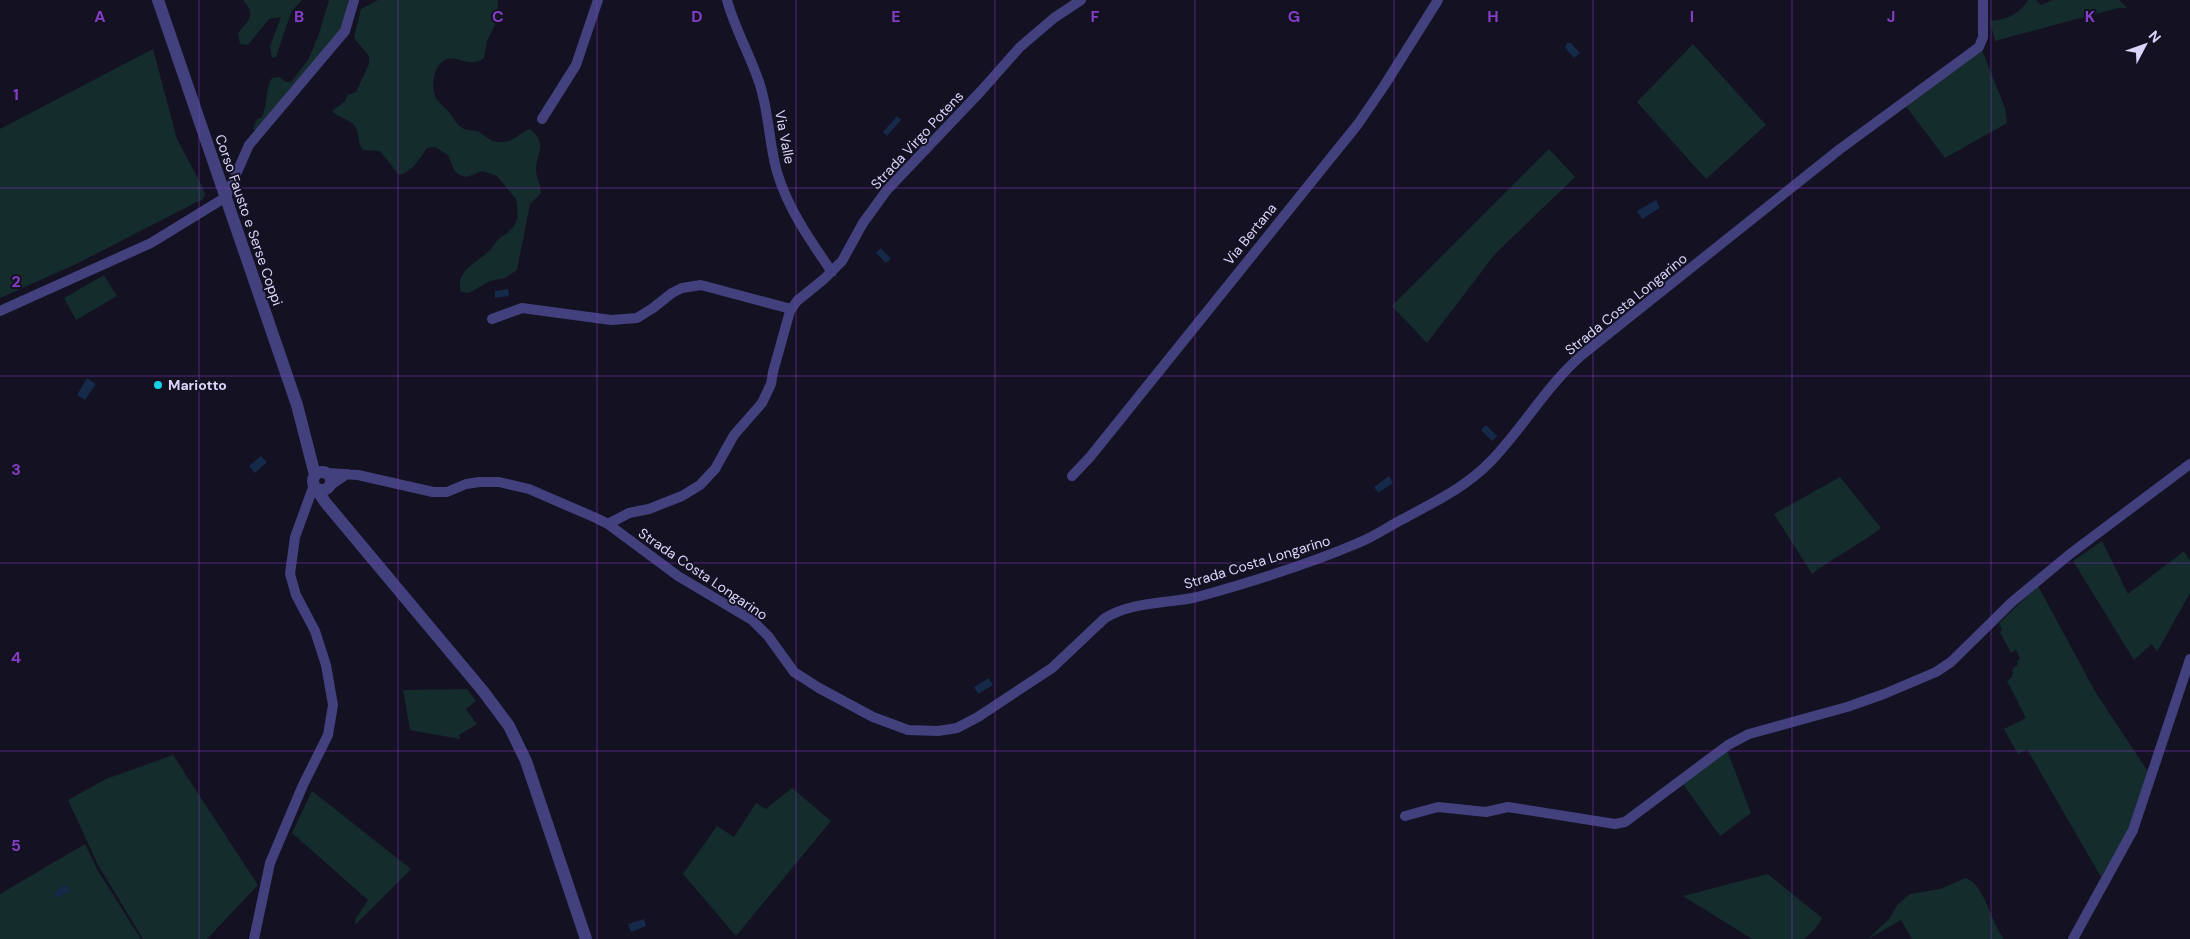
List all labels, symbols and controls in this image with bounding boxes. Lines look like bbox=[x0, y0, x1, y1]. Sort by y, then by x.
text: A bbox=[94, 6, 106, 27]
text: B bbox=[294, 6, 304, 27]
text: C bbox=[492, 6, 504, 27]
text: D bbox=[691, 6, 703, 27]
text: E bbox=[891, 6, 901, 27]
text: F bbox=[1091, 6, 1100, 27]
text: G bbox=[1288, 6, 1300, 27]
text: H bbox=[1487, 6, 1499, 27]
text: I bbox=[1690, 6, 1694, 27]
text: J bbox=[1887, 6, 1895, 27]
text: K bbox=[2085, 6, 2096, 27]
north arrow bbox=[2120, 20, 2170, 70]
text: N bbox=[2145, 27, 2165, 46]
text: 1 bbox=[13, 84, 19, 105]
street label: Strada Virgo Potens bbox=[867, 87, 967, 193]
street label: Via Valle bbox=[771, 109, 799, 165]
street label: Corso Fausto e Serse Coppi bbox=[211, 132, 287, 308]
street label: Via Bertana bbox=[1220, 199, 1280, 269]
street label: Strada Costa Longarino bbox=[1561, 249, 1691, 359]
text: 2 bbox=[11, 271, 21, 292]
place label: Mariotto bbox=[168, 376, 227, 394]
marker: Mariotto bbox=[152, 379, 164, 391]
text: 3 bbox=[11, 459, 21, 480]
street label: Strada Costa Longarino bbox=[635, 524, 771, 624]
street label: Strada Costa Longarino bbox=[1182, 531, 1332, 593]
text: 4 bbox=[11, 647, 21, 668]
text: 5 bbox=[11, 835, 21, 856]

